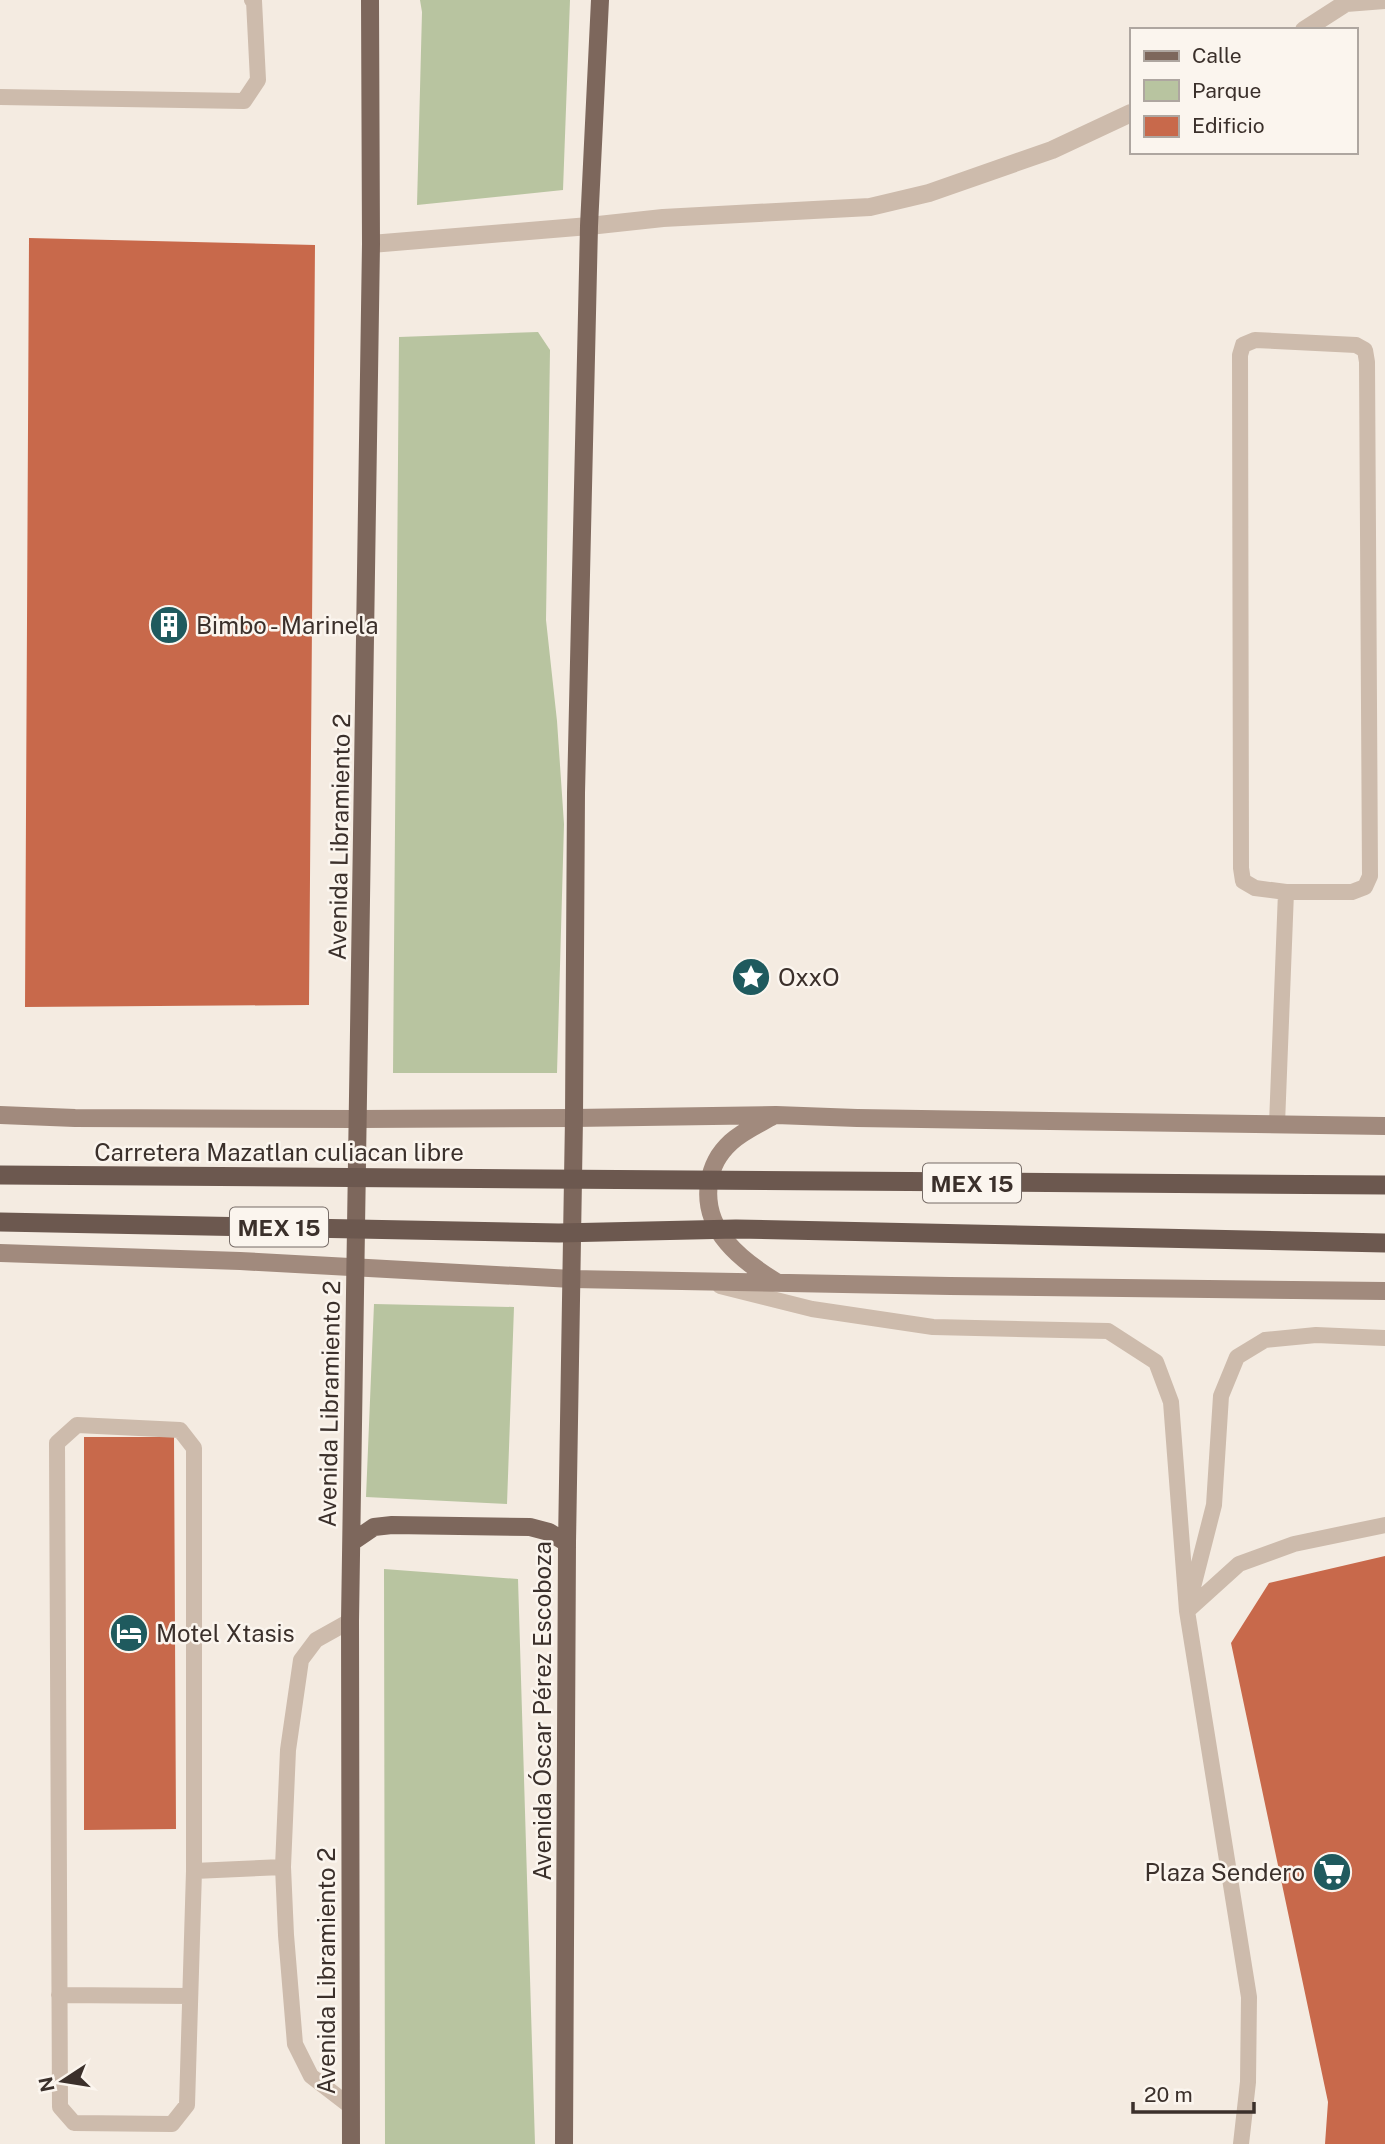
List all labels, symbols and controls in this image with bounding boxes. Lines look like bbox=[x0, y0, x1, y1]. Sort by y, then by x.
legend bbox=[1130, 28, 1357, 154]
text: Calle bbox=[1192, 43, 1242, 68]
text: Parque bbox=[1192, 78, 1261, 103]
text: Edificio bbox=[1192, 113, 1265, 138]
building icon: Bimbo - Marinela bbox=[148, 604, 190, 646]
place label: Bimbo - Marinela bbox=[196, 611, 379, 639]
street label: Avenida Libramiento 2 bbox=[323, 713, 355, 961]
place icon: OxxO bbox=[730, 956, 772, 998]
place label: OxxO bbox=[778, 963, 840, 991]
street label: Carretera Mazatlan culiacan libre bbox=[94, 1138, 464, 1166]
road number: MEX 15 bbox=[923, 1164, 1021, 1202]
road number: MEX 15 bbox=[230, 1208, 328, 1246]
street label: Avenida Libramiento 2 bbox=[313, 1280, 345, 1528]
street label: Avenida Óscar Pérez Escoboza bbox=[528, 1541, 556, 1881]
hotel icon: Motel Xtasis bbox=[108, 1612, 150, 1654]
place label: Motel Xtasis bbox=[156, 1619, 295, 1647]
street label: Avenida Libramiento 2 bbox=[312, 1848, 340, 2094]
supermarket icon: Plaza Sendero bbox=[1311, 1851, 1353, 1893]
place label: Plaza Sendero bbox=[1144, 1858, 1305, 1886]
north arrow bbox=[28, 2046, 98, 2116]
scale bar bbox=[1133, 2070, 1254, 2114]
text: N bbox=[34, 2075, 59, 2094]
text: 20 m bbox=[1144, 2082, 1193, 2107]

